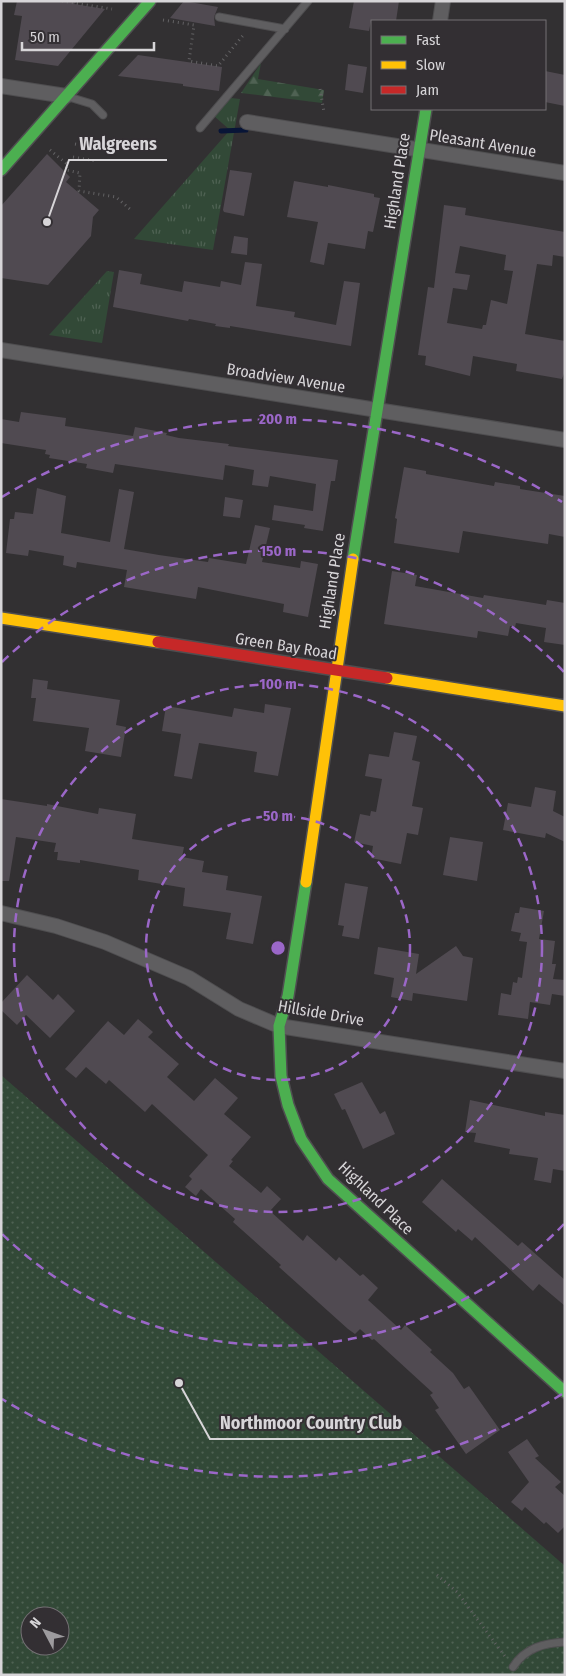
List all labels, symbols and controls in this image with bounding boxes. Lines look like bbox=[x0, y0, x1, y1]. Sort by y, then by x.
scale bar bbox=[22, 20, 155, 52]
legend bbox=[371, 20, 546, 110]
text: 50 m bbox=[30, 28, 60, 46]
text: Fast bbox=[416, 31, 440, 49]
text: Slow bbox=[416, 56, 445, 74]
text: Jam bbox=[416, 81, 439, 99]
street label: Pleasant Avenue bbox=[428, 125, 538, 161]
callout: Walgreens bbox=[69, 127, 167, 160]
street label: Highland Place bbox=[380, 131, 414, 230]
text: Walgreens bbox=[79, 133, 157, 155]
street label: Broadview Avenue bbox=[225, 359, 347, 397]
text: 200 m bbox=[258, 410, 297, 428]
street label: Highland Place bbox=[315, 531, 349, 630]
text: 150 m bbox=[260, 542, 296, 560]
street label: Green Bay Road bbox=[234, 629, 338, 663]
text: 100 m bbox=[259, 675, 297, 693]
text: 50 m bbox=[263, 807, 293, 825]
centre of rings bbox=[269, 939, 287, 957]
street label: Hillside Drive bbox=[276, 996, 366, 1030]
street label: Highland Place bbox=[334, 1157, 418, 1239]
callout: Northmoor Country Club bbox=[210, 1406, 412, 1439]
text: Northmoor Country Club bbox=[220, 1412, 402, 1434]
north arrow bbox=[20, 1606, 70, 1656]
text: N bbox=[26, 1614, 45, 1632]

